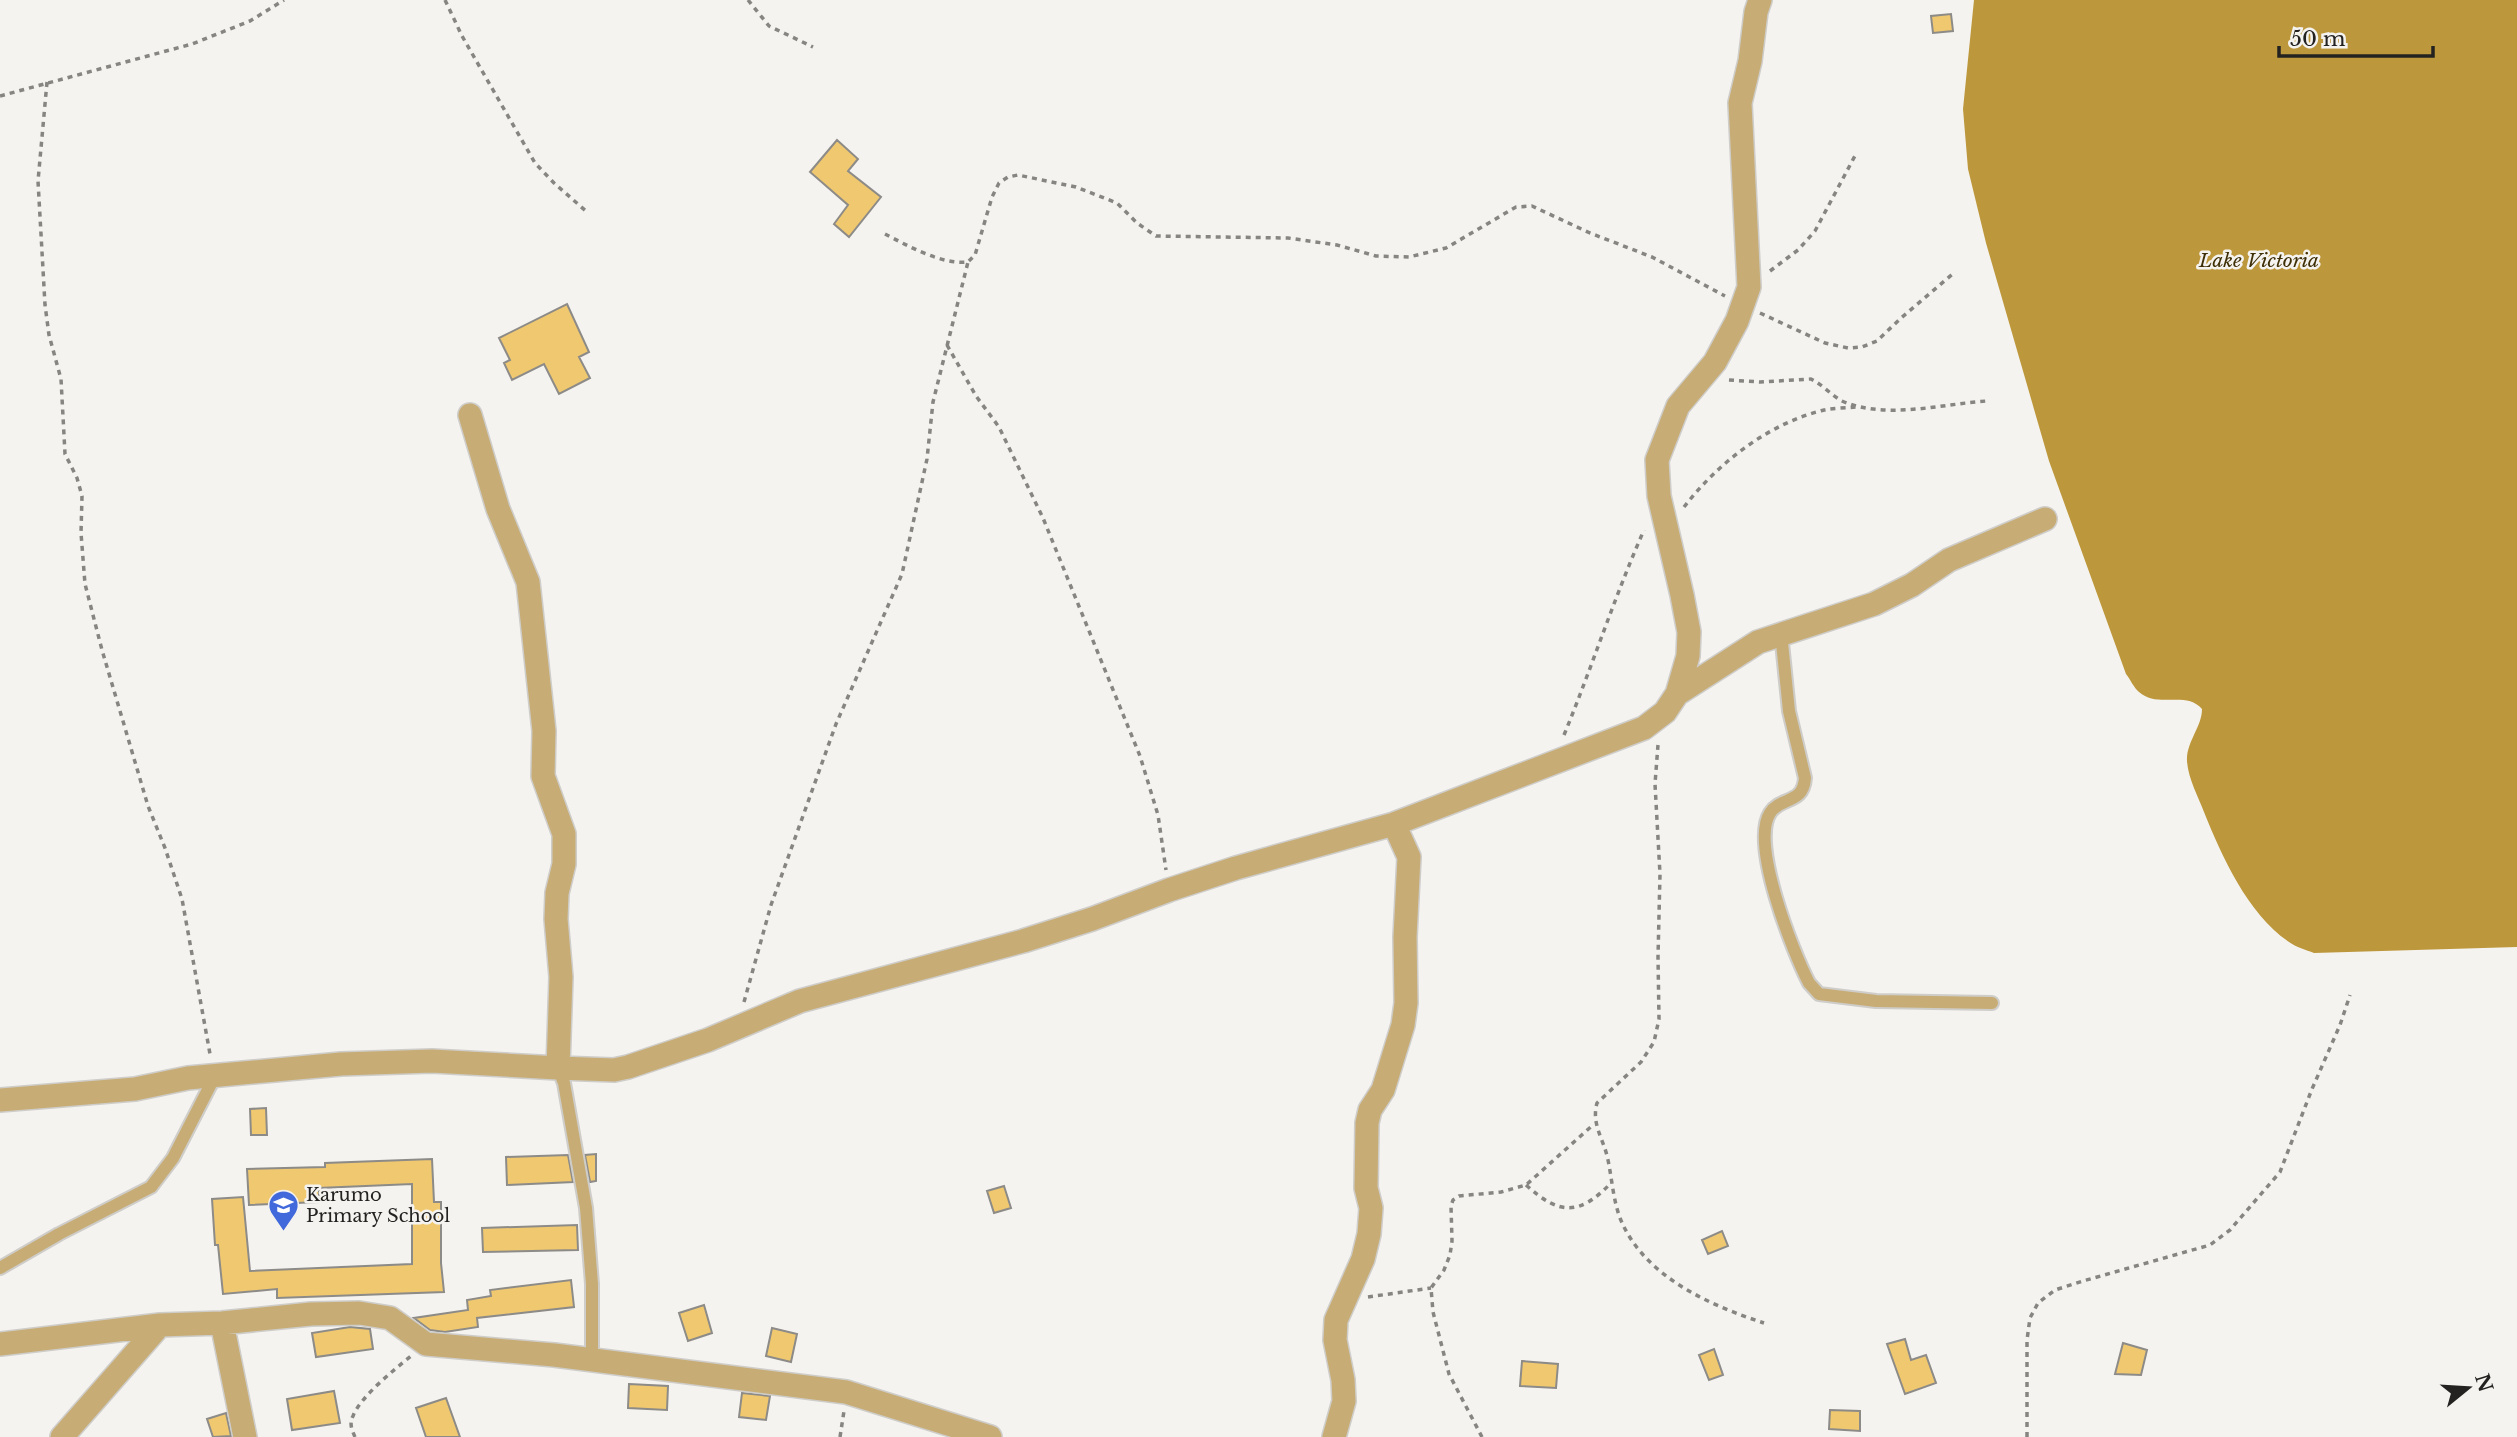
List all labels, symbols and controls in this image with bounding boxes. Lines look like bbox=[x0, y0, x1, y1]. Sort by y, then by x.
scale bar bbox=[2279, 14, 2433, 58]
text: 50 m bbox=[2290, 26, 2346, 52]
water label: Lake Victoria bbox=[2198, 249, 2319, 272]
place label: Karumo Primary School bbox=[306, 1184, 450, 1227]
school or university icon: Karumo Primary School bbox=[266, 1188, 300, 1232]
north arrow bbox=[2433, 1353, 2503, 1423]
text: N bbox=[2470, 1371, 2497, 1395]

